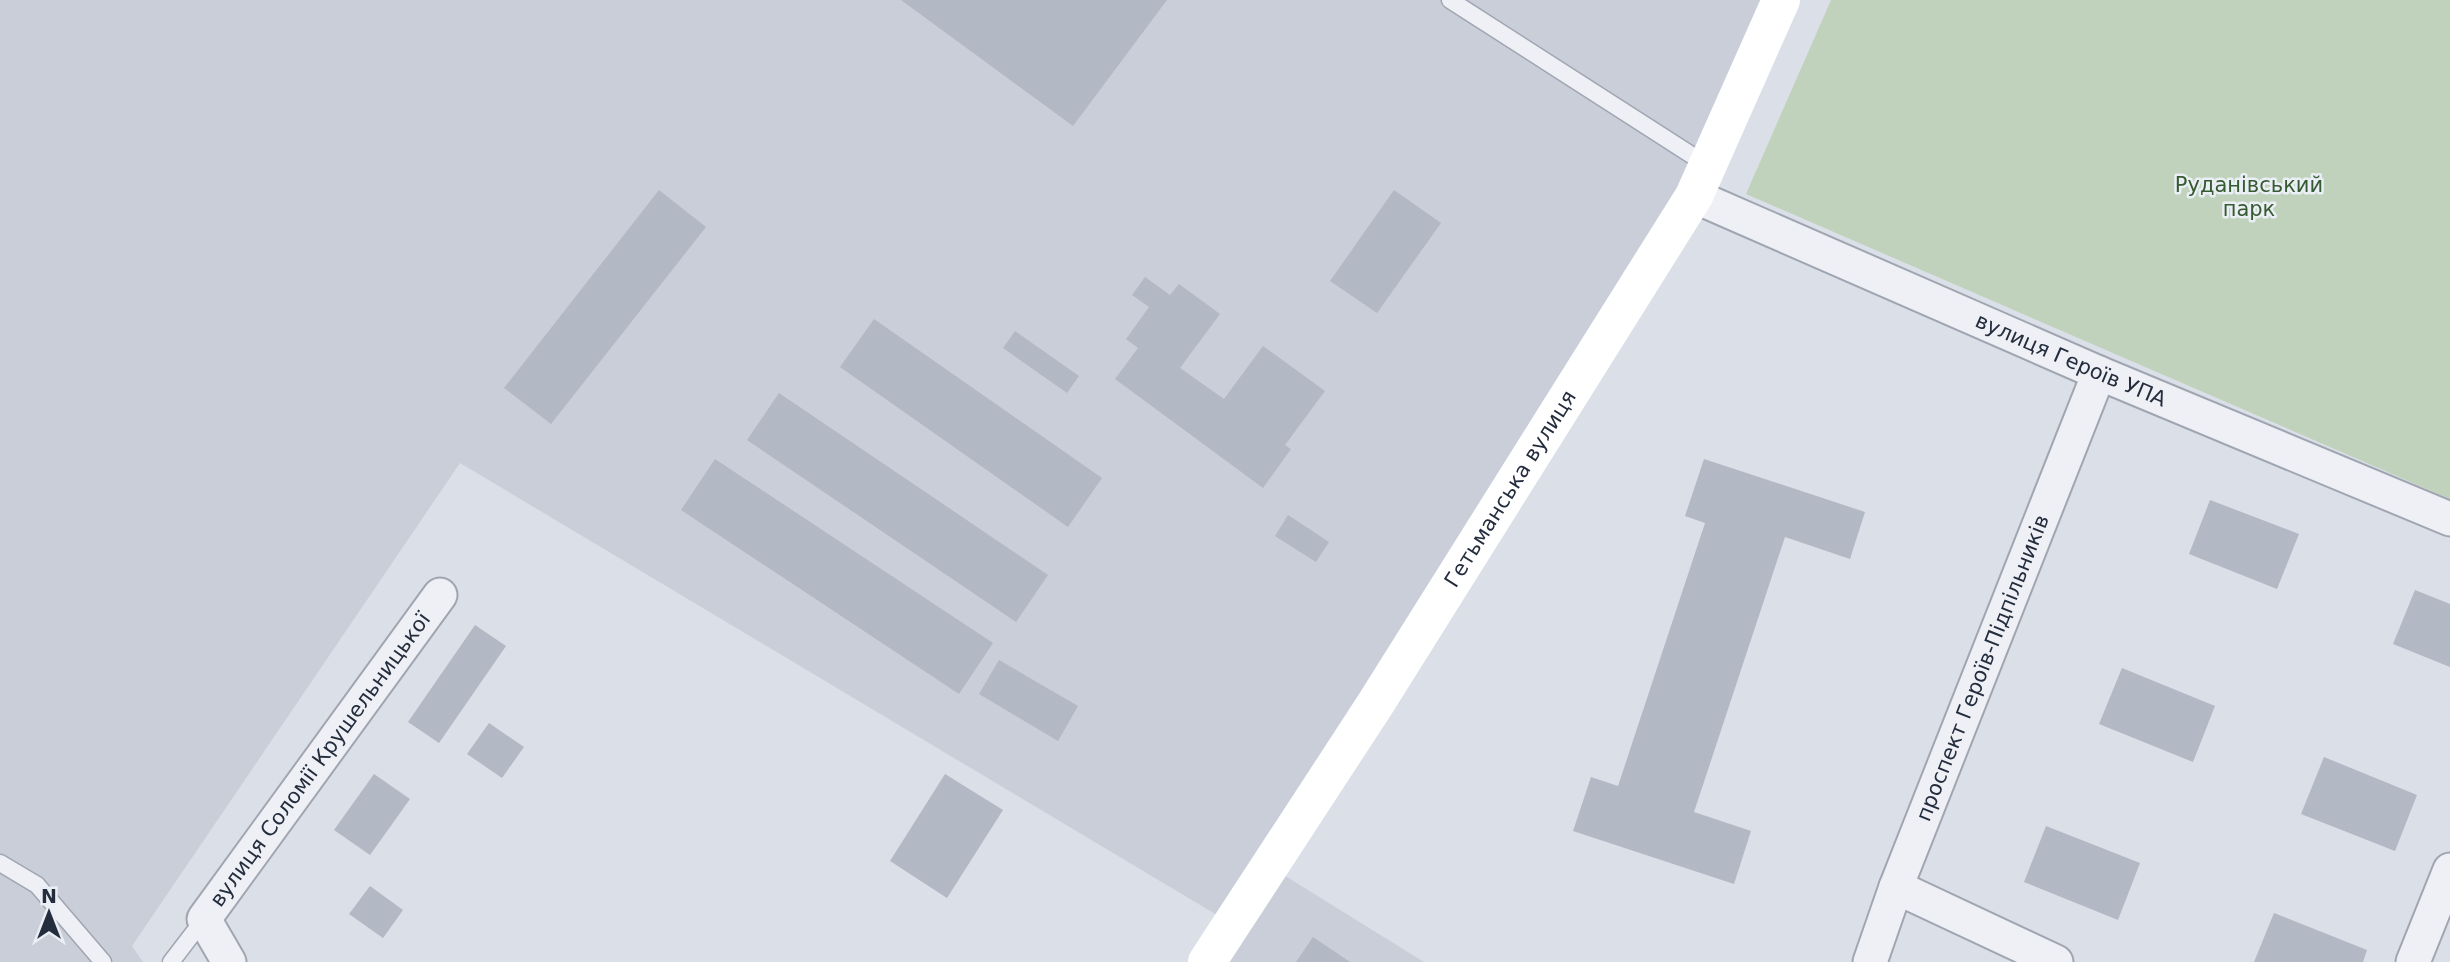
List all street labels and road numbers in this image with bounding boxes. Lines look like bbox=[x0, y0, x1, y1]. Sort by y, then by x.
street label: вулиця Героїв УПА bbox=[1972, 308, 2170, 412]
street label: Гетьманська вулиця bbox=[1440, 386, 1581, 592]
street label: проспект Героїв-Підпільників bbox=[1911, 511, 2054, 825]
street label: вулиця Соломії Крушельницької bbox=[205, 608, 435, 911]

